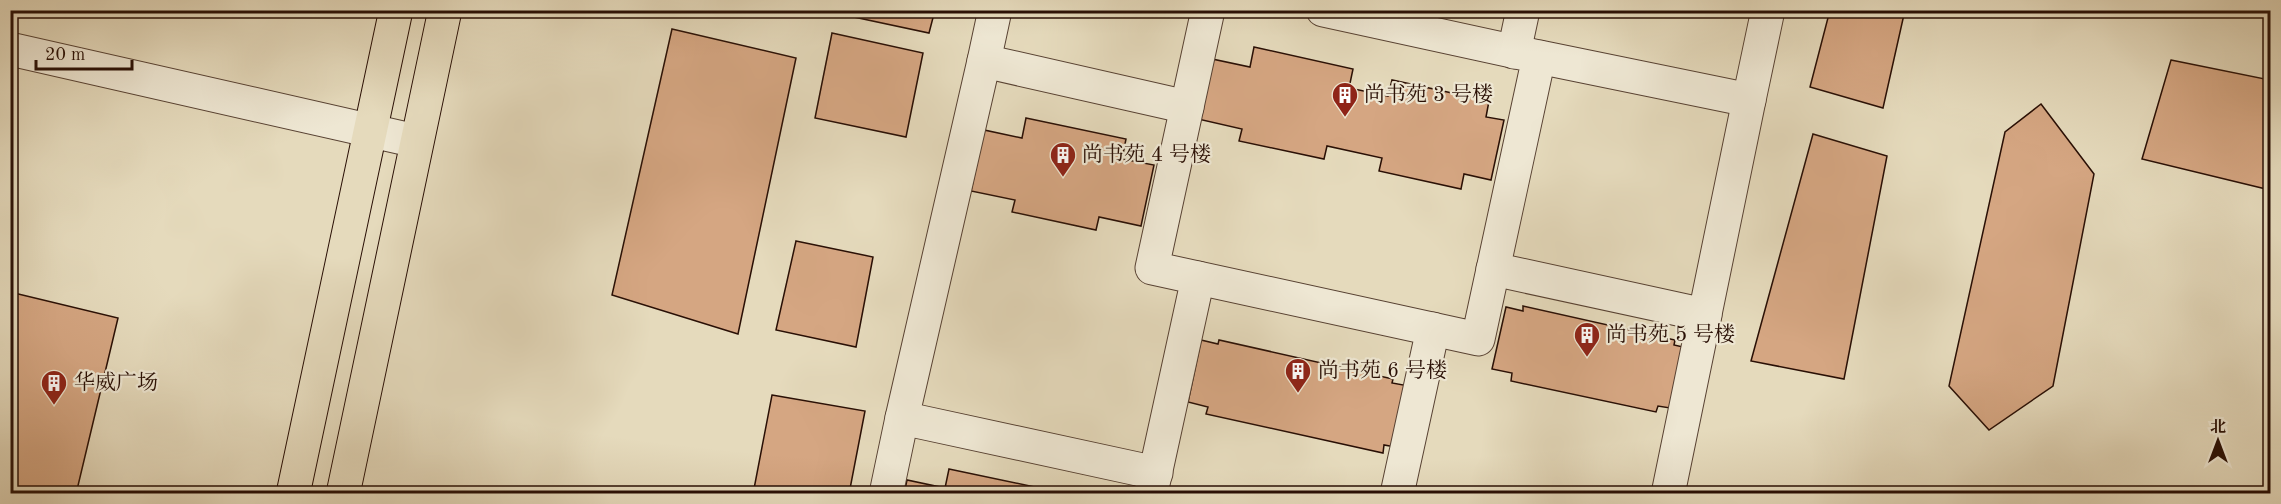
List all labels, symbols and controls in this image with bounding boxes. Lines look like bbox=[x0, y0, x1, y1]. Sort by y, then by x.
scale bar bbox=[36, 33, 132, 71]
text: 20 m bbox=[45, 46, 85, 64]
building icon: 尚书苑 3 号楼 bbox=[1330, 80, 1360, 118]
place label: 尚书苑 3 号楼 bbox=[1364, 83, 1493, 106]
building icon: 尚书苑 4 号楼 bbox=[1048, 140, 1078, 178]
place label: 尚书苑 4 号楼 bbox=[1082, 143, 1211, 166]
building icon: 尚书苑 5 号楼 bbox=[1572, 320, 1602, 358]
place label: 尚书苑 5 号楼 bbox=[1606, 323, 1735, 346]
building icon: 尚书苑 6 号楼 bbox=[1283, 356, 1313, 394]
place label: 尚书苑 6 号楼 bbox=[1318, 359, 1447, 382]
building icon: 华威广场 bbox=[39, 368, 69, 406]
place label: 华威广场 bbox=[74, 371, 158, 394]
north arrow bbox=[2188, 411, 2248, 471]
text: 北 bbox=[2210, 418, 2226, 436]

